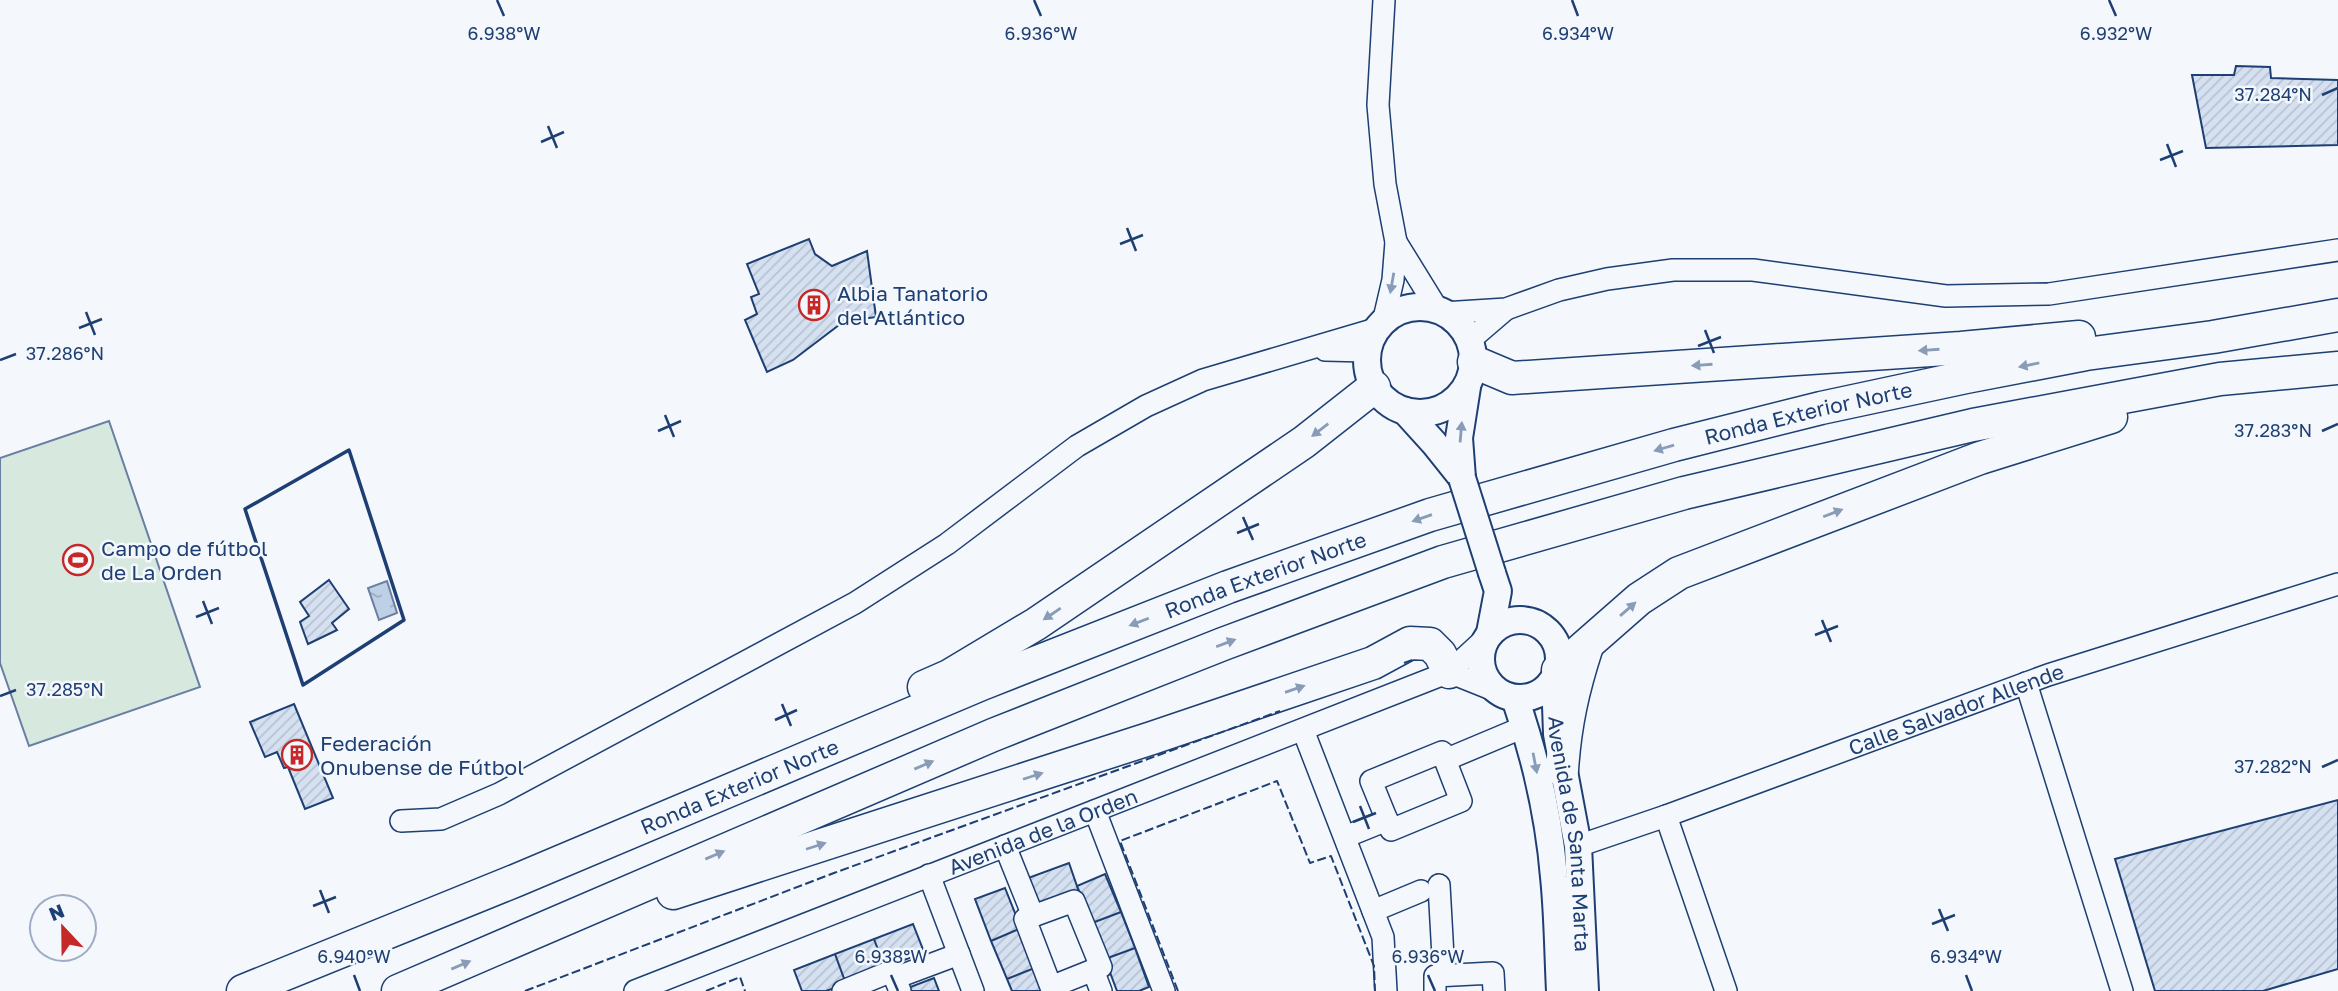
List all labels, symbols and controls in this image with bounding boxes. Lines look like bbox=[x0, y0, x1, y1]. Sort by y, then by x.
text: 6.938°W bbox=[468, 22, 541, 44]
text: 6.936°W bbox=[1005, 22, 1077, 44]
text: 6.934°W bbox=[1542, 22, 1614, 44]
text: 6.932°W bbox=[2080, 22, 2152, 44]
text: 37.284°N bbox=[2234, 83, 2312, 105]
one-way arrow bbox=[1386, 272, 1397, 294]
place label: Albia Tanatorio del Atlántico bbox=[837, 280, 988, 330]
building icon: Albia Tanatorio del Atlántico bbox=[797, 288, 831, 322]
text: 37.286°N bbox=[26, 342, 104, 364]
one-way arrow bbox=[1917, 345, 1939, 356]
one-way arrow bbox=[1690, 360, 1712, 371]
one-way arrow bbox=[2018, 360, 2040, 371]
street label: Ronda Exterior Norte bbox=[1702, 376, 1914, 450]
text: 37.283°N bbox=[2234, 419, 2312, 441]
one-way arrow bbox=[1455, 421, 1466, 443]
one-way arrow bbox=[1312, 422, 1330, 437]
one-way arrow bbox=[1653, 443, 1674, 453]
one-way arrow bbox=[1822, 508, 1843, 519]
one-way arrow bbox=[1411, 513, 1432, 524]
street label: Ronda Exterior Norte bbox=[1161, 526, 1370, 624]
place label: Campo de fútbol de La Orden bbox=[101, 535, 268, 585]
sports icon: Campo de fútbol de La Orden bbox=[61, 543, 95, 577]
one-way arrow bbox=[1619, 601, 1637, 617]
one-way arrow bbox=[1042, 607, 1062, 620]
one-way arrow bbox=[1129, 617, 1150, 628]
one-way arrow bbox=[1215, 638, 1236, 649]
street label: Calle Salvador Allende bbox=[1845, 658, 2067, 761]
text: 37.285°N bbox=[26, 678, 104, 700]
one-way arrow bbox=[1285, 684, 1306, 694]
street label: Avenida de Santa Marta bbox=[1543, 716, 1596, 952]
place label: Federación Onubense de Fútbol bbox=[320, 730, 524, 780]
street label: Ronda Exterior Norte bbox=[636, 733, 842, 840]
building icon: Federación Onubense de Fútbol bbox=[280, 738, 314, 772]
one-way arrow bbox=[1530, 752, 1541, 774]
text: 37.282°N bbox=[2234, 755, 2312, 777]
one-way arrow bbox=[914, 759, 935, 770]
one-way arrow bbox=[1023, 771, 1044, 781]
street label: Avenida de la Orden bbox=[945, 782, 1141, 880]
one-way arrow bbox=[806, 841, 827, 851]
one-way arrow bbox=[705, 849, 725, 861]
north arrow bbox=[28, 893, 98, 963]
text: N bbox=[45, 898, 67, 925]
text: 6.940°W bbox=[317, 945, 391, 967]
text: 6.938°W bbox=[855, 945, 928, 967]
text: 6.936°W bbox=[1392, 945, 1464, 967]
text: 6.934°W bbox=[1930, 945, 2002, 967]
one-way arrow bbox=[451, 959, 472, 970]

